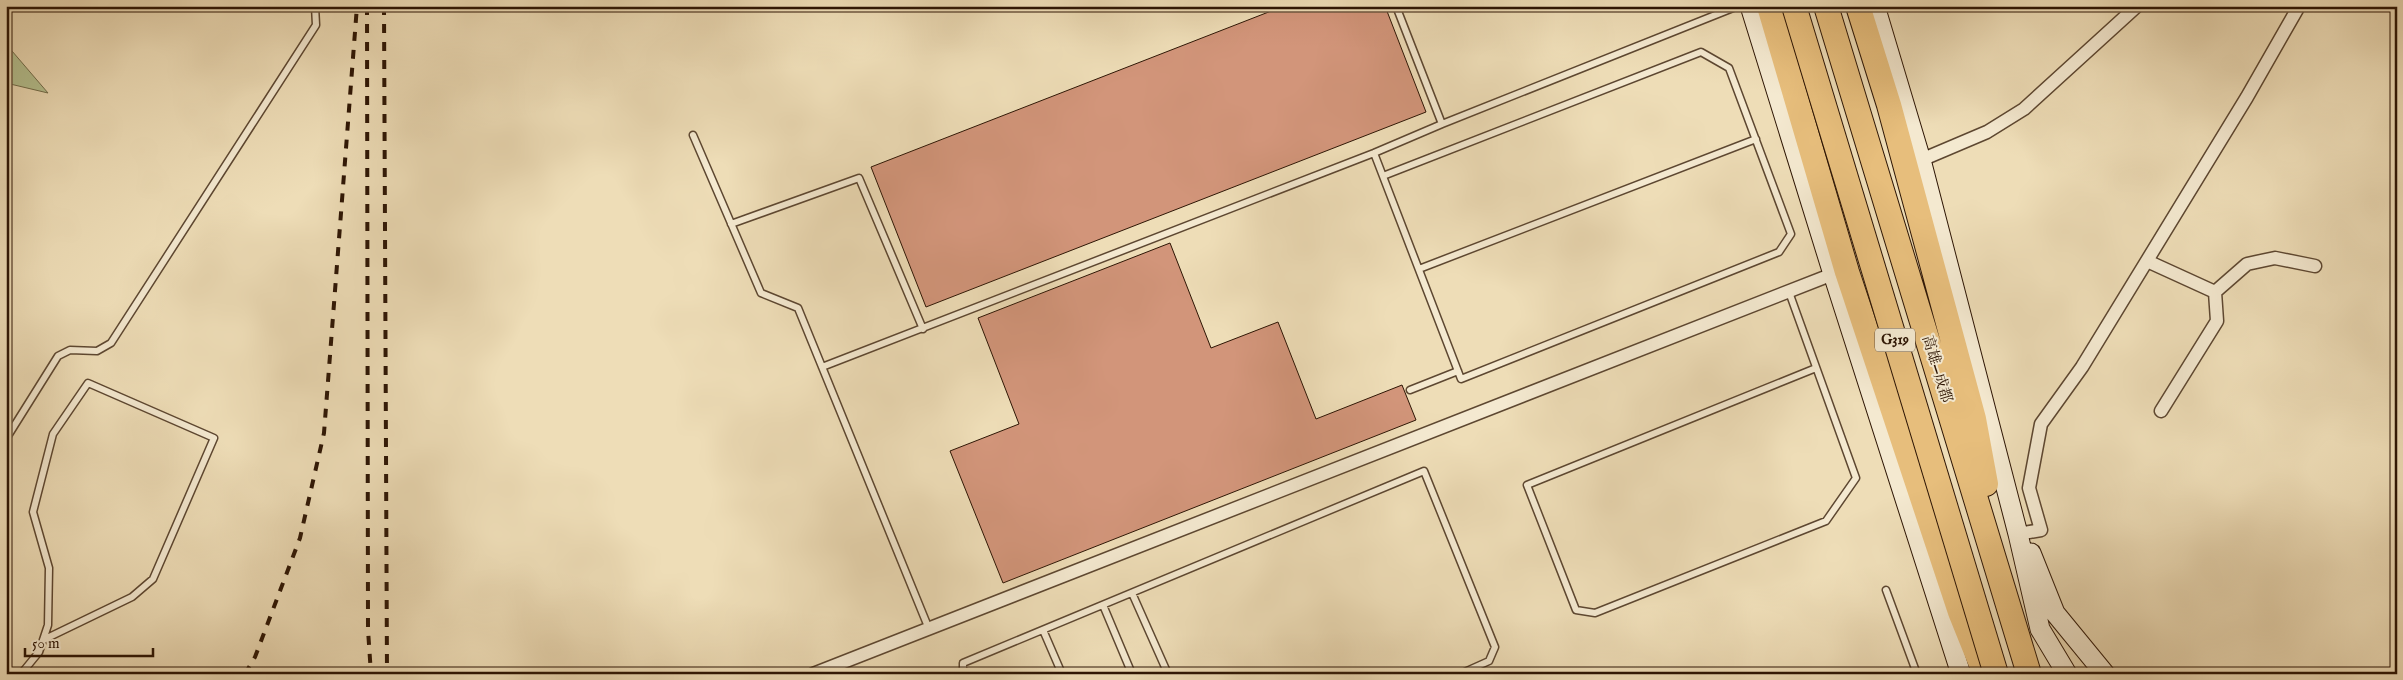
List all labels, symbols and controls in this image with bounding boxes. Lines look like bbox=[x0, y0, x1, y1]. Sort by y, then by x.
road number: G319 bbox=[1875, 328, 1915, 352]
street label: 高雄—成都 bbox=[1918, 333, 1956, 405]
scale bar bbox=[25, 625, 152, 657]
text: 50 m bbox=[32, 634, 60, 653]

